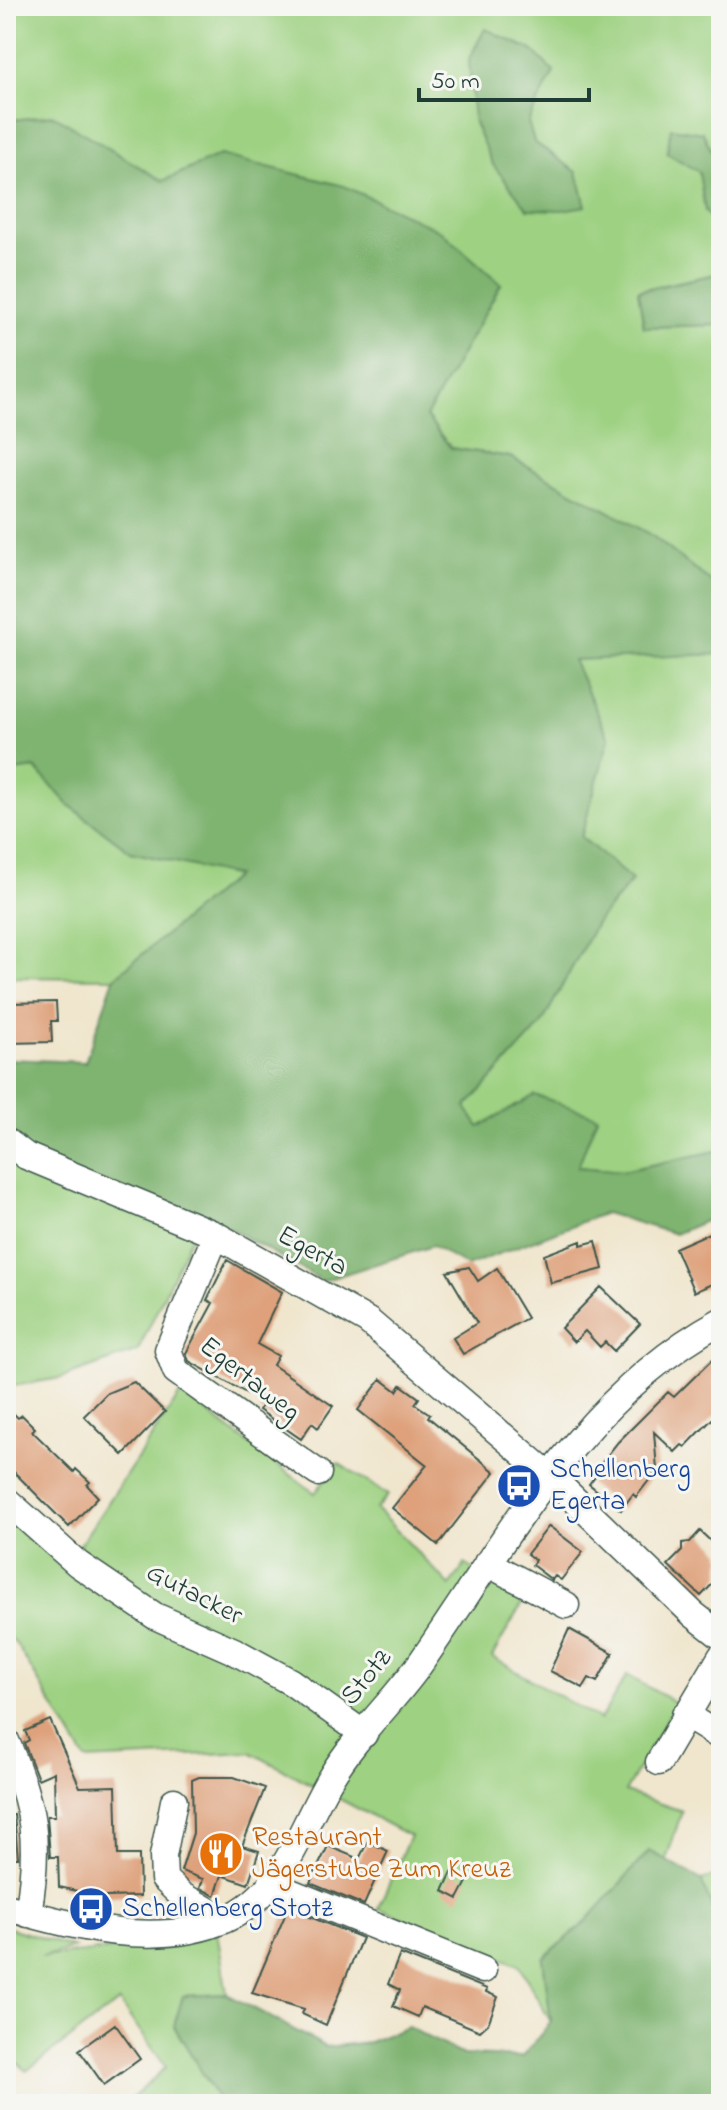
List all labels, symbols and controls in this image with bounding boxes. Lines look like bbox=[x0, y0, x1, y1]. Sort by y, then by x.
scale bar bbox=[419, 52, 589, 102]
text: 50 m bbox=[431, 65, 480, 100]
street label: Egerta bbox=[269, 1216, 355, 1288]
street label: Egertaweg bbox=[190, 1327, 308, 1433]
place label: Schellenberg Egerta bbox=[550, 1450, 691, 1523]
bus stop icon: Schellenberg Egerta bbox=[495, 1462, 543, 1510]
street label: Gutacker bbox=[138, 1553, 250, 1637]
street label: Stotz bbox=[331, 1640, 403, 1715]
place label: Restaurant Jägerstube Zum Kreuz bbox=[252, 1818, 511, 1891]
restaurant icon: Restaurant Jägerstube Zum Kreuz bbox=[197, 1830, 245, 1878]
bus stop icon: Schellenberg Stotz bbox=[67, 1885, 115, 1933]
place label: Schellenberg Stotz bbox=[122, 1889, 333, 1930]

